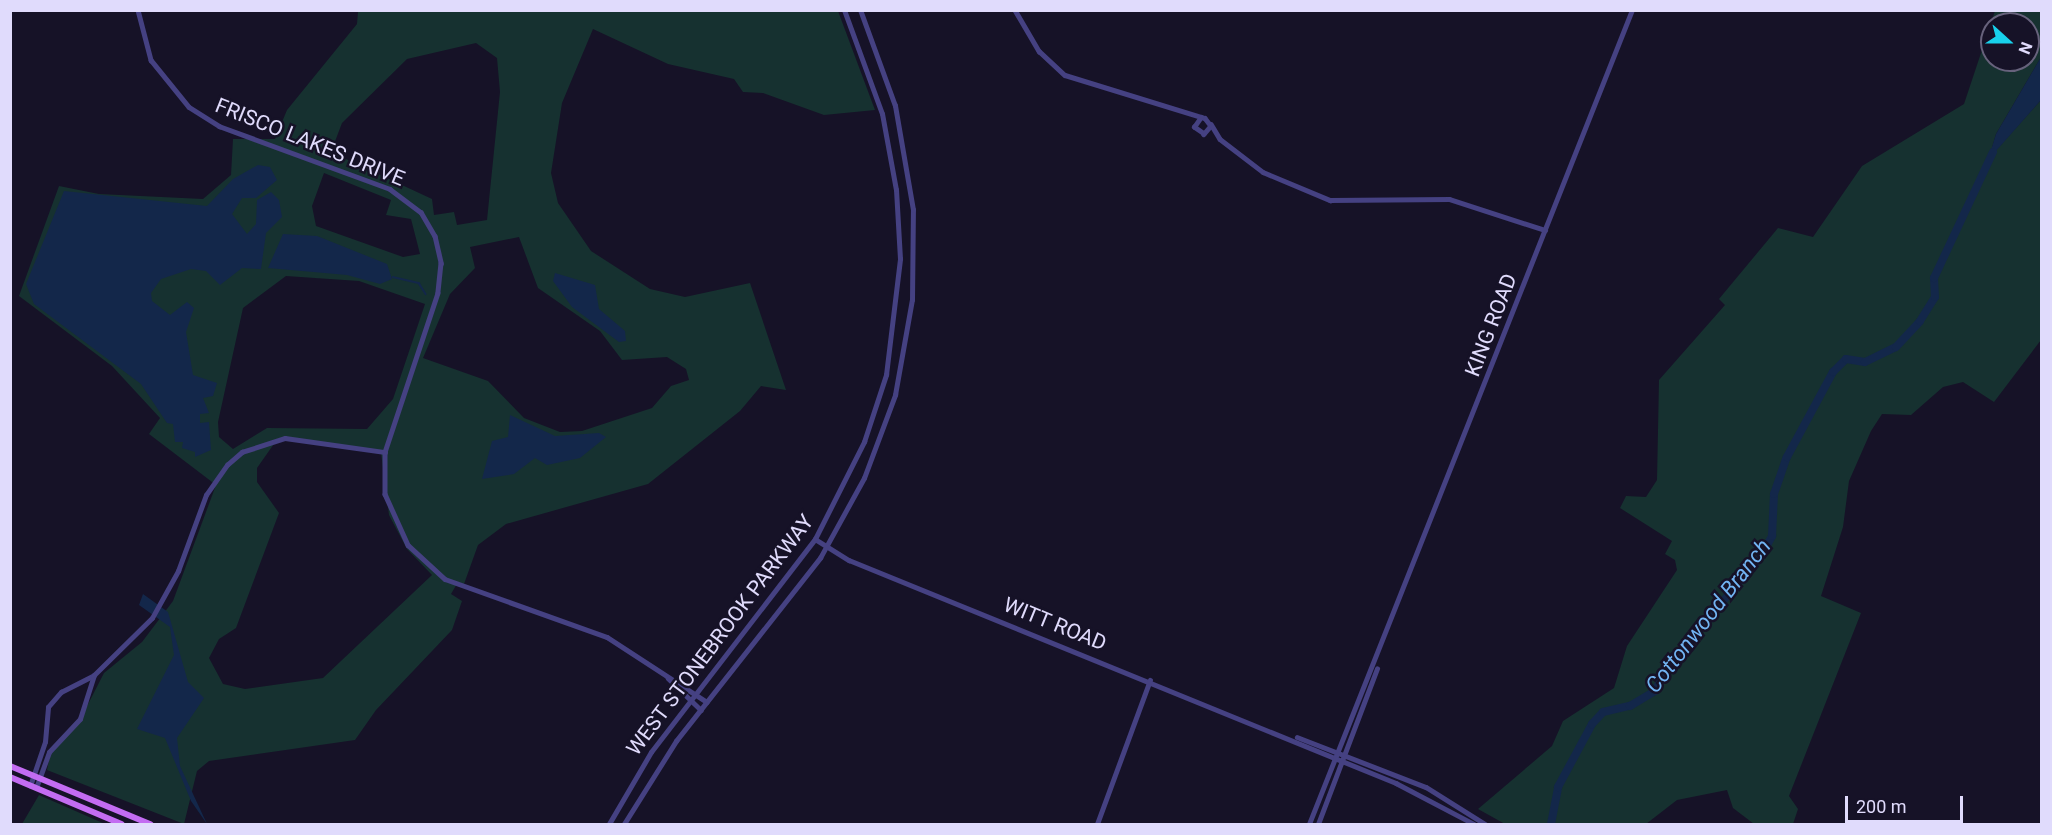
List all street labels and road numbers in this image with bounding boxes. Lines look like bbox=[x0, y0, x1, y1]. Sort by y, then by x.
street label: FRISCO LAKES DRIVE bbox=[212, 93, 408, 191]
street label: KING ROAD bbox=[1460, 270, 1522, 380]
street label: WEST STONEBROOK PARKWAY bbox=[621, 509, 819, 761]
street label: WITT ROAD bbox=[1000, 592, 1110, 656]

